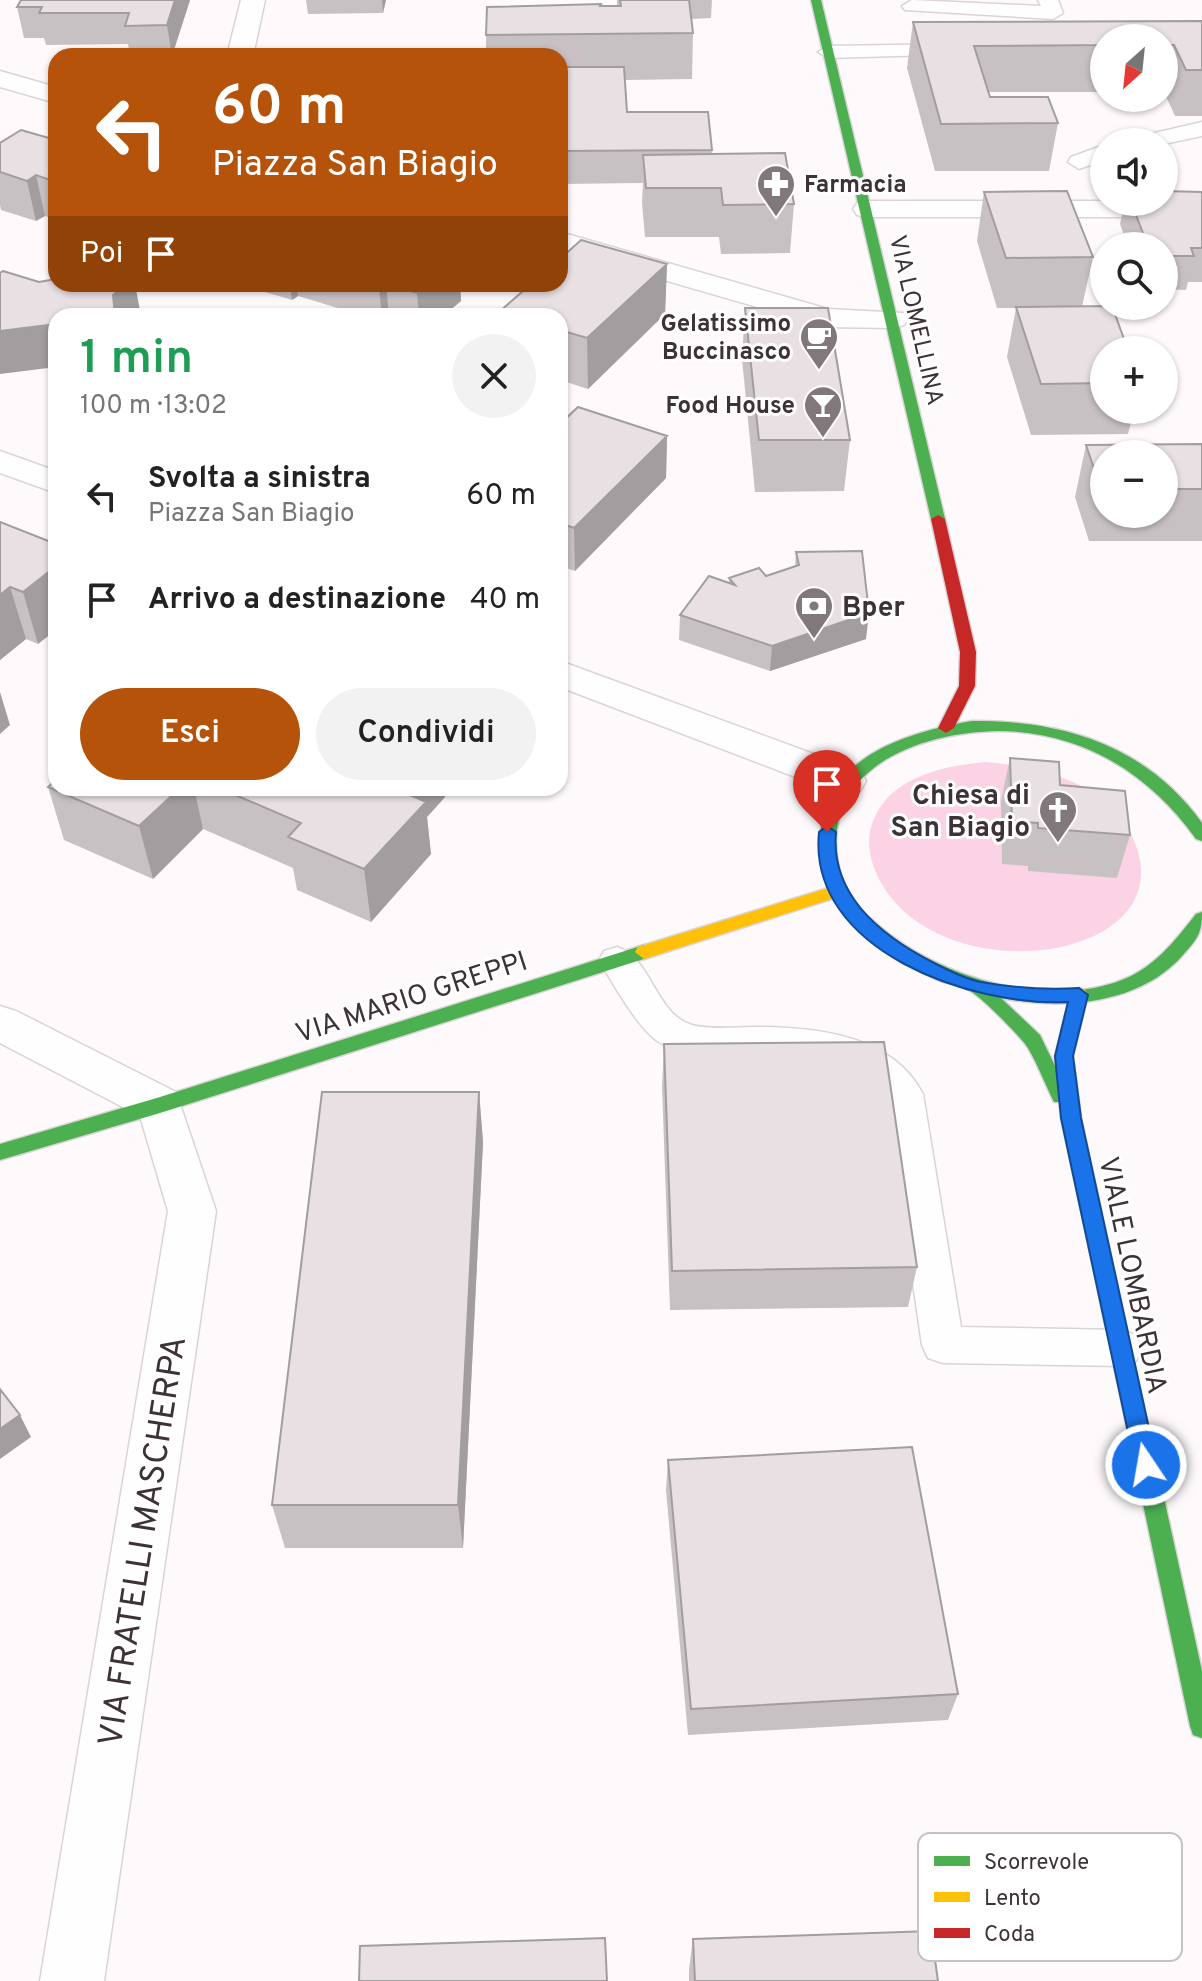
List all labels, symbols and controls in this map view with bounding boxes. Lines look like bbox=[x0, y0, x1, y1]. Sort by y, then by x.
north arrow bbox=[1090, 24, 1178, 112]
map controls bbox=[1090, 24, 1178, 528]
text: 60 m bbox=[212, 74, 346, 144]
icon: left bbox=[80, 80, 184, 184]
button: sound bbox=[1090, 128, 1178, 216]
text: Piazza San Biagio bbox=[212, 143, 498, 189]
pharmacy icon: Farmacia bbox=[755, 163, 797, 218]
place label: Farmacia bbox=[804, 171, 907, 201]
icon: arrive bbox=[139, 232, 183, 276]
button: search bbox=[1090, 232, 1178, 320]
street label: VIA LOMELLINA bbox=[881, 233, 949, 408]
text: Poi bbox=[80, 236, 123, 273]
place label: Gelatissimo Buccinasco bbox=[660, 310, 791, 368]
cafe icon: Gelatissimo Buccinasco bbox=[798, 316, 840, 371]
text: 1 min bbox=[80, 330, 193, 390]
button: close bbox=[452, 334, 536, 418]
button: + bbox=[1090, 336, 1178, 424]
bar icon: Food House bbox=[802, 384, 844, 439]
text: 100 m · 13:02 bbox=[80, 390, 227, 423]
place label: Food House bbox=[666, 392, 795, 422]
button: − bbox=[1090, 440, 1178, 528]
text: Svolta a sinistra bbox=[148, 461, 371, 498]
icon: left bbox=[80, 474, 124, 518]
text: 60 m bbox=[466, 478, 536, 515]
text: Piazza San Biagio bbox=[148, 498, 355, 531]
icon: arrive bbox=[80, 578, 124, 622]
text: Arrivo a destinazione bbox=[148, 582, 446, 619]
text: 40 m bbox=[470, 582, 540, 619]
bank icon: Bper bbox=[793, 585, 835, 640]
place label: Bper bbox=[842, 591, 905, 627]
button: Esci bbox=[80, 688, 300, 780]
button: Condividi bbox=[316, 688, 536, 780]
pin bbox=[793, 750, 861, 832]
icon: arrive bbox=[805, 762, 849, 806]
place label: Chiesa di San Biagio bbox=[891, 779, 1030, 847]
church icon: Chiesa di San Biagio bbox=[1037, 789, 1079, 844]
street label: VIA MARIO GREPPI bbox=[291, 944, 532, 1053]
street label: VIALE LOMBARDIA bbox=[1088, 1154, 1174, 1397]
street label: VIA FRATELLI MASCHERPA bbox=[91, 1333, 198, 1750]
position arrow bbox=[1104, 1423, 1188, 1507]
legend bbox=[918, 1833, 1182, 1961]
text: Scorrevole bbox=[984, 1850, 1089, 1877]
text: Lento bbox=[984, 1886, 1041, 1913]
text: Coda bbox=[984, 1922, 1035, 1949]

